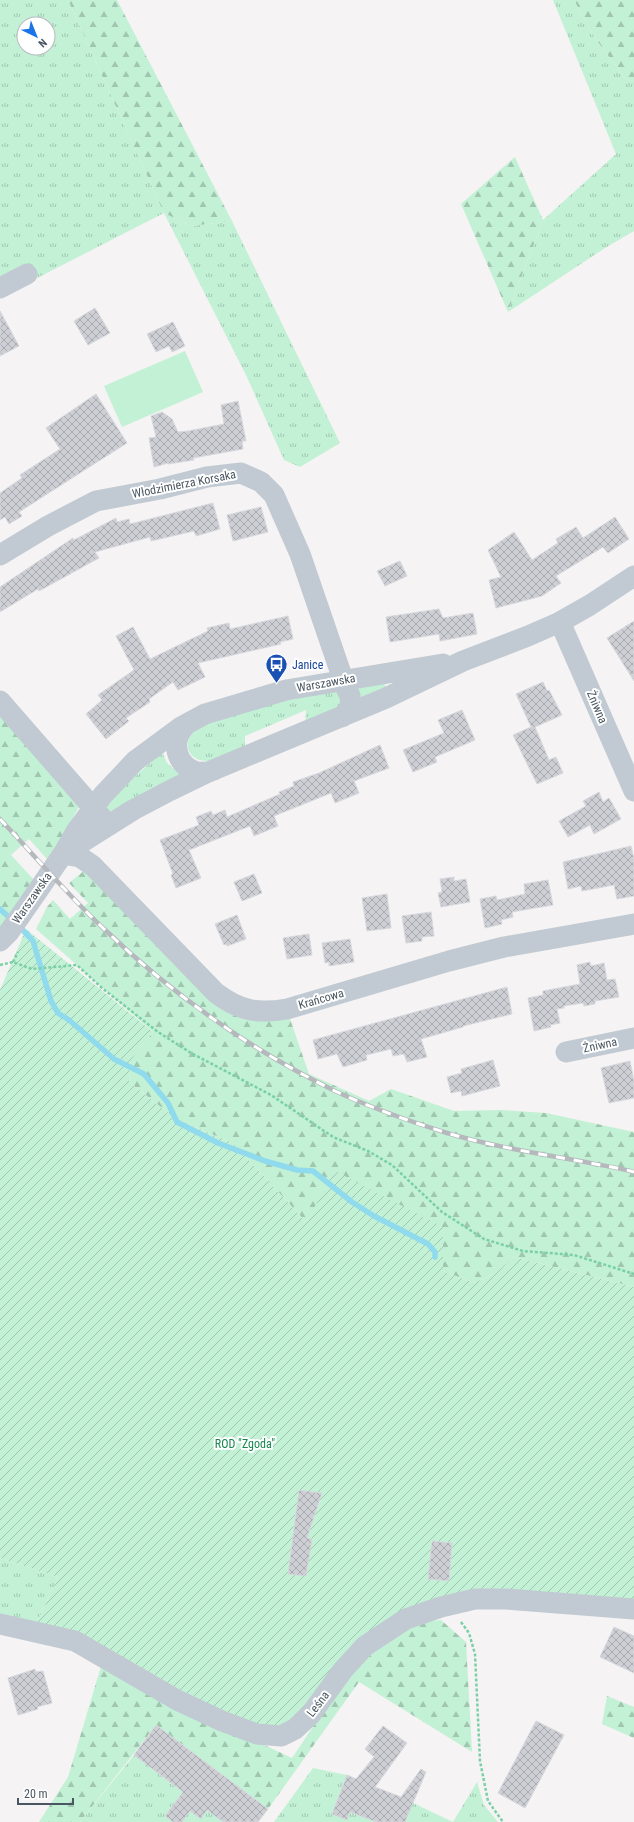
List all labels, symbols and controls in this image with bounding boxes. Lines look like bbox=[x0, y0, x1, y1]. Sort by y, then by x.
north arrow bbox=[16, 16, 56, 56]
text: N bbox=[35, 36, 49, 50]
street label: Włodzimierza Korsaka bbox=[131, 467, 237, 501]
bus stop icon: Janice bbox=[264, 652, 290, 685]
place label: Janice bbox=[292, 658, 324, 672]
street label: Warszawska bbox=[296, 671, 357, 695]
street label: Żniwna bbox=[584, 688, 611, 726]
street label: Warszawska bbox=[9, 870, 55, 926]
street label: Krańcowa bbox=[297, 986, 346, 1012]
street label: Żniwna bbox=[582, 1034, 618, 1055]
park label: ROD "Zgoda" bbox=[215, 1437, 275, 1451]
street label: Leśna bbox=[304, 1688, 332, 1719]
scale bar bbox=[18, 1780, 73, 1806]
text: 20 m bbox=[24, 1787, 48, 1801]

